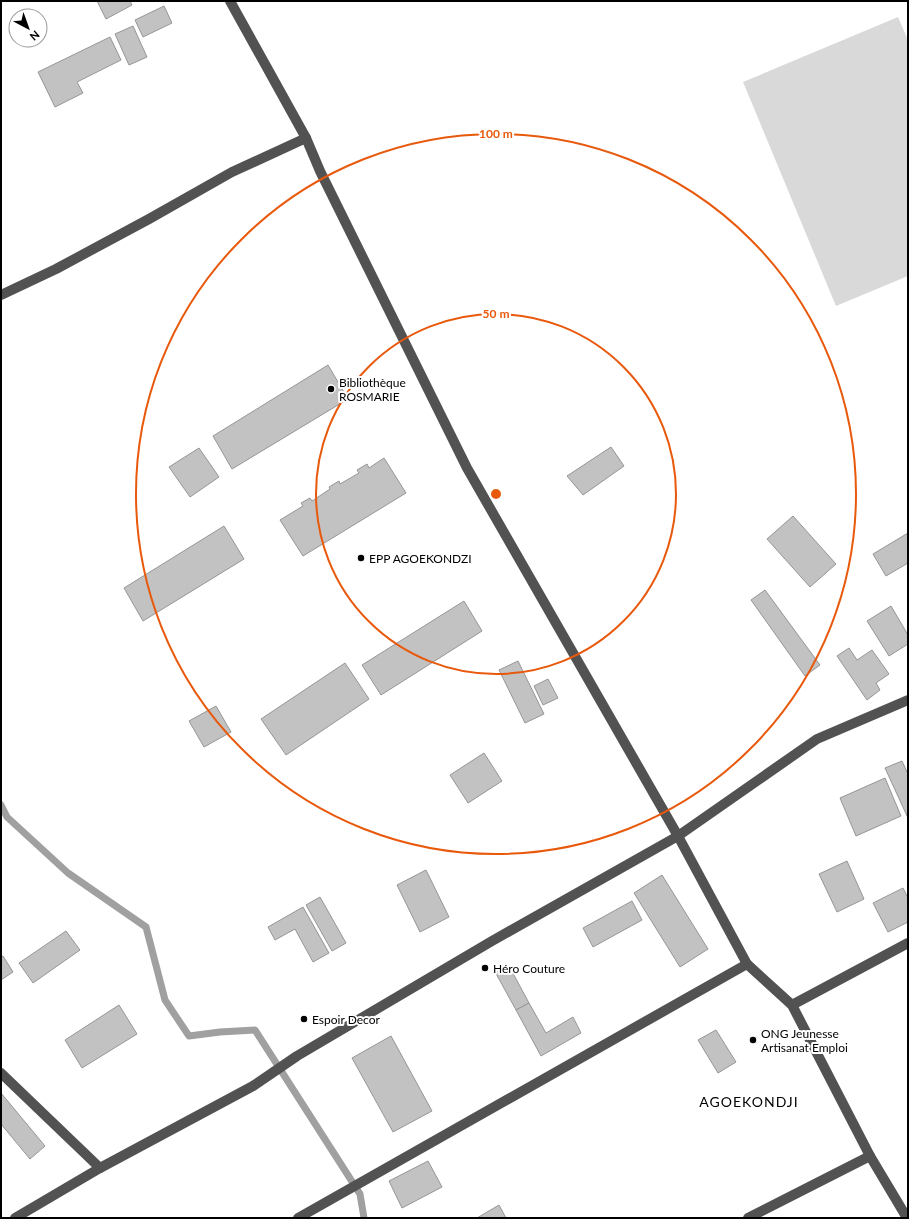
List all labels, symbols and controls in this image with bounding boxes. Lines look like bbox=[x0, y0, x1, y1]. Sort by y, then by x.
north arrow bbox=[8, 8, 48, 48]
text: N bbox=[27, 28, 42, 44]
text: 100 m bbox=[479, 126, 513, 141]
text: 50 m bbox=[483, 306, 509, 321]
place label: Bibliothèque ROSMARIE bbox=[339, 375, 406, 404]
marker: Bibliothèque ROSMARIE bbox=[326, 384, 336, 394]
centre of rings bbox=[489, 487, 503, 501]
place label: EPP AGOEKONDZI bbox=[369, 551, 472, 566]
marker: EPP AGOEKONDZI bbox=[356, 553, 366, 563]
place label: Héro Couture bbox=[493, 961, 565, 976]
marker: Héro Couture bbox=[480, 963, 490, 973]
place label: Espoir Decor bbox=[312, 1012, 380, 1027]
marker: Espoir Decor bbox=[299, 1014, 309, 1024]
place label: ONG Jeunesse Artisanat Emploi bbox=[761, 1026, 848, 1055]
marker: ONG Jeunesse Artisanat Emploi bbox=[748, 1035, 758, 1045]
district label: AGOEKONDJI bbox=[699, 1093, 799, 1110]

